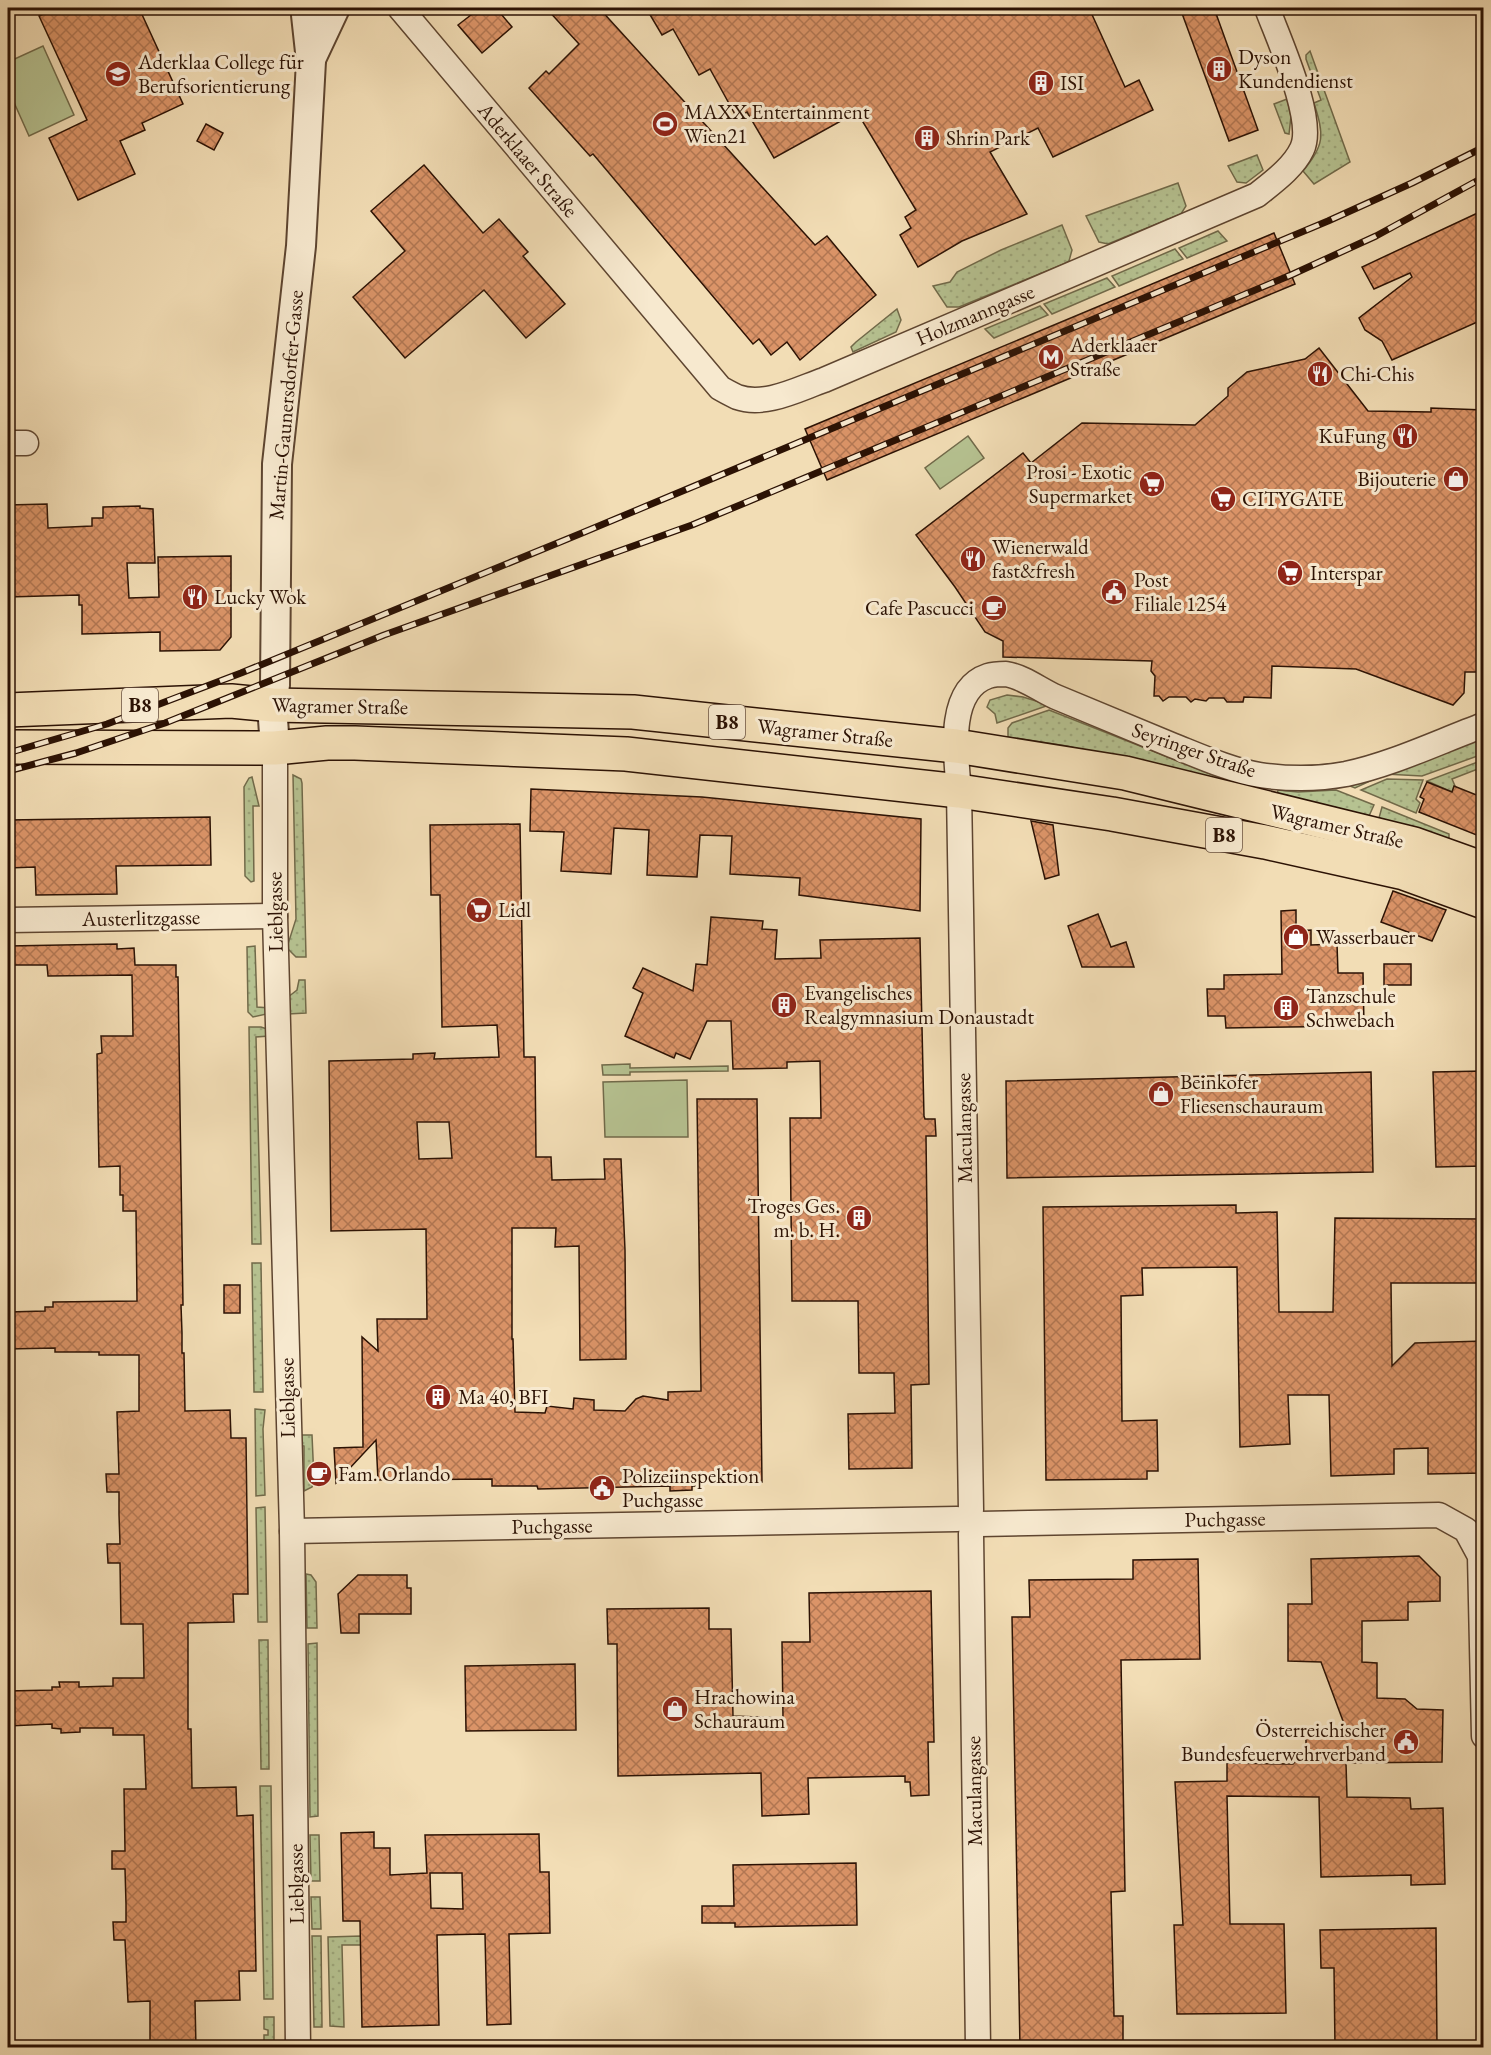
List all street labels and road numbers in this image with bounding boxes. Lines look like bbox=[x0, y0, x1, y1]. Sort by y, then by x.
street label: Aderklaaer Straße bbox=[472, 96, 584, 223]
street label: Holzmanngasse bbox=[911, 277, 1038, 352]
street label: Martin-Gaunersdorfer-Gasse bbox=[262, 289, 309, 521]
road number: B8 bbox=[122, 688, 158, 722]
street label: Wagramer Straße bbox=[272, 691, 408, 720]
road number: B8 bbox=[709, 705, 745, 739]
street label: Wagramer Straße bbox=[756, 712, 894, 753]
street label: Seyringer Straße bbox=[1129, 716, 1260, 783]
street label: Wagramer Straße bbox=[1268, 797, 1407, 854]
road number: B8 bbox=[1206, 818, 1242, 852]
street label: Lieblgasse bbox=[260, 872, 289, 952]
street label: Austerlitzgasse bbox=[81, 903, 200, 932]
street label: Maculangasse bbox=[949, 1073, 978, 1183]
street label: Lieblgasse bbox=[272, 1358, 301, 1438]
street label: Puchgasse bbox=[1184, 1504, 1266, 1533]
street label: Puchgasse bbox=[511, 1511, 593, 1540]
street label: Maculangasse bbox=[959, 1736, 988, 1846]
street label: Lieblgasse bbox=[281, 1844, 310, 1924]

